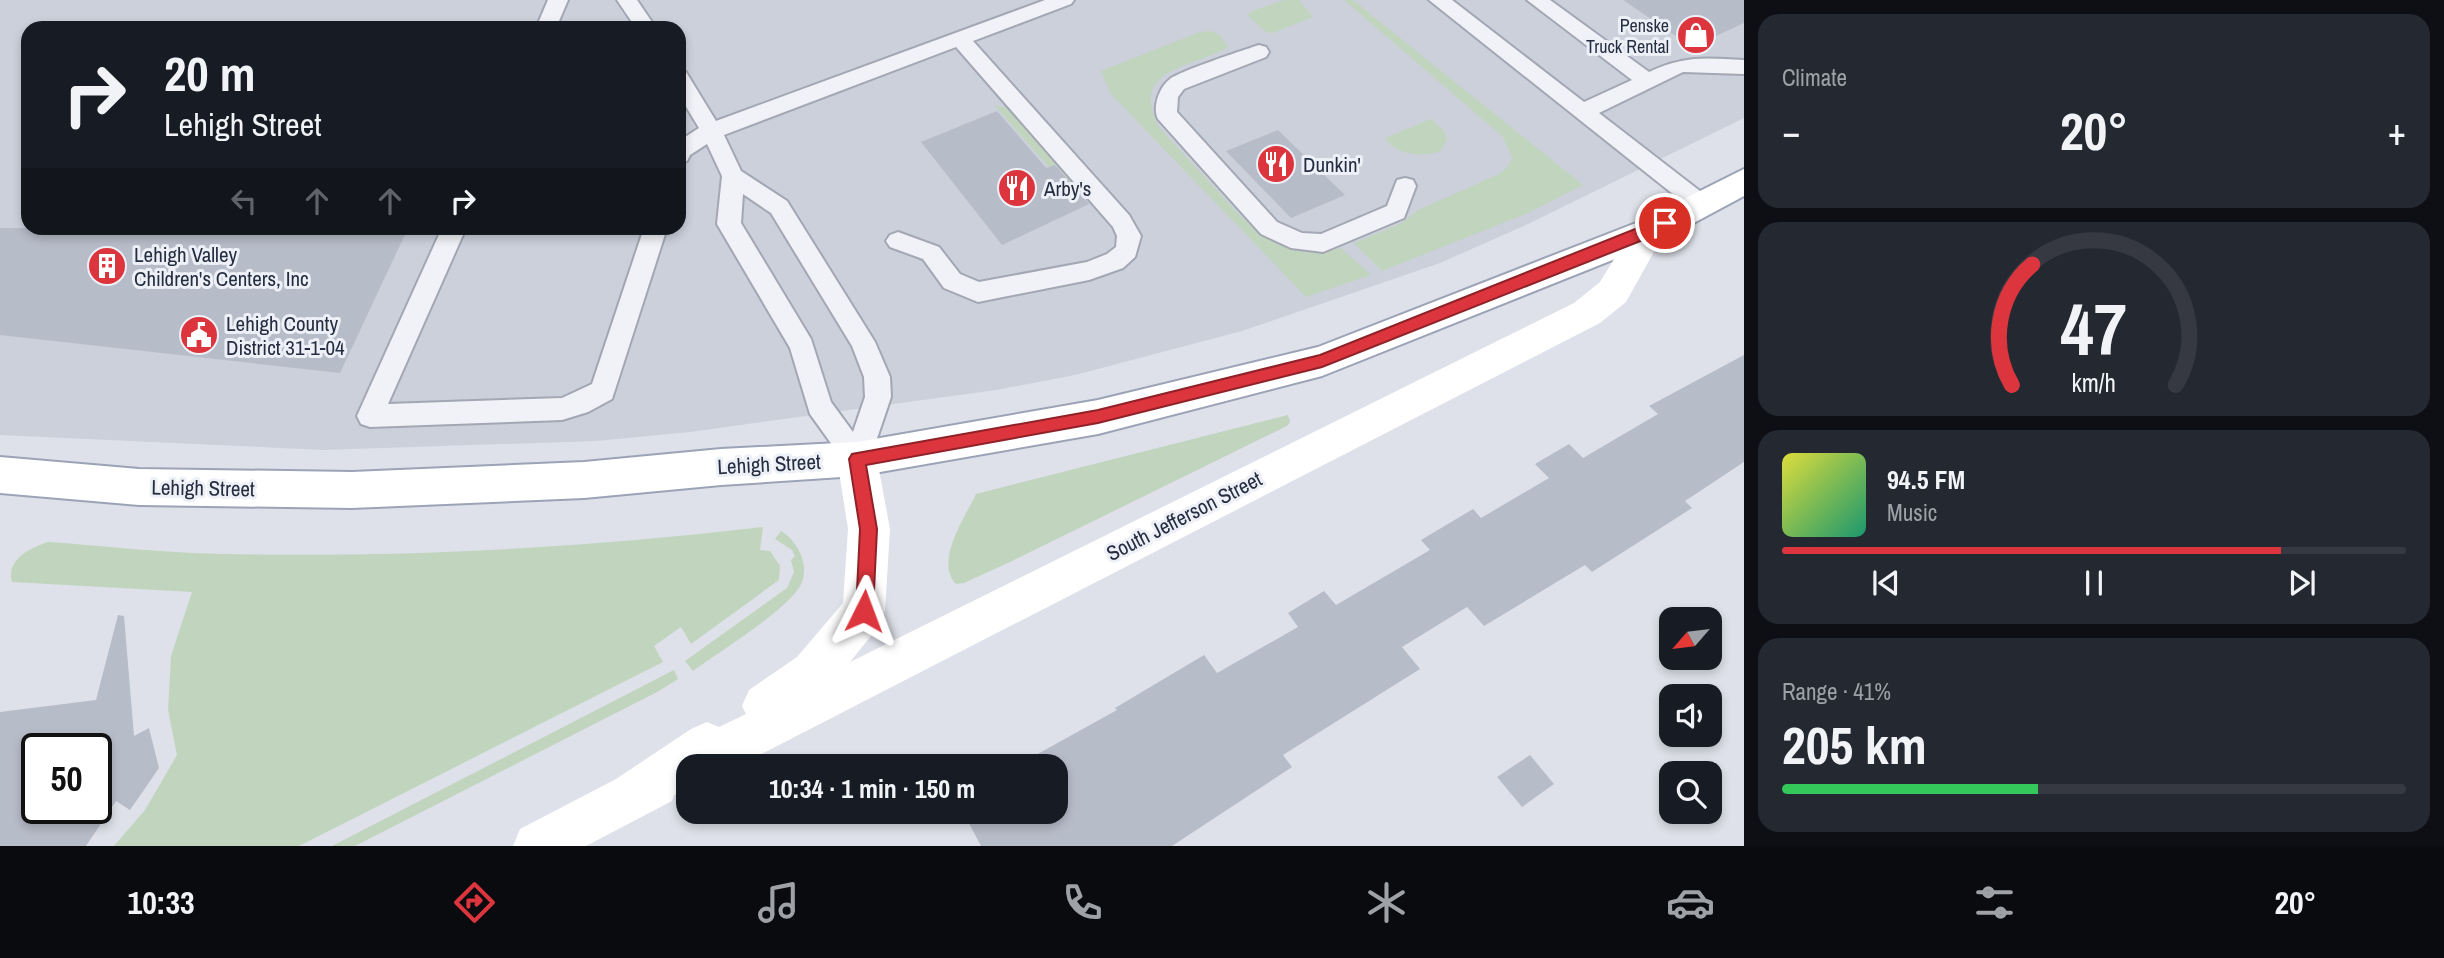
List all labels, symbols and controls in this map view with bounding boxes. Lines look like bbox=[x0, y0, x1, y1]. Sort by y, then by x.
place label: Penske Truck Rental bbox=[1586, 13, 1669, 59]
shop icon: Penske Truck Rental bbox=[1675, 14, 1717, 56]
text: 20 m bbox=[164, 40, 256, 106]
icon: right bbox=[49, 49, 140, 140]
text: Climate bbox=[1782, 62, 1847, 93]
text: 20° bbox=[2060, 96, 2128, 166]
text: Lehigh Street bbox=[164, 103, 322, 146]
text: − bbox=[1782, 106, 1800, 157]
text: + bbox=[2388, 106, 2406, 157]
restaurant icon: Dunkin' bbox=[1255, 143, 1297, 185]
place label: Dunkin' bbox=[1303, 150, 1361, 179]
restaurant icon: Arby's bbox=[996, 167, 1038, 209]
place label: Arby's bbox=[1043, 174, 1091, 203]
icon: left bbox=[225, 182, 263, 220]
icon: ahead bbox=[298, 182, 336, 220]
icon: ahead bbox=[371, 182, 409, 220]
icon: right bbox=[444, 182, 482, 220]
pin bbox=[1635, 193, 1695, 253]
icon: arrive bbox=[1646, 204, 1684, 242]
place label: Lehigh Valley Children's Centers, Inc bbox=[134, 240, 309, 293]
building icon: Lehigh Valley Children's Centers, Inc bbox=[86, 245, 128, 287]
text: 47 bbox=[2061, 280, 2127, 378]
place label: Lehigh County District 31-1-04 bbox=[226, 309, 345, 362]
public building icon: Lehigh County District 31-1-04 bbox=[178, 314, 220, 356]
text: km/h bbox=[2072, 366, 2116, 400]
street label: Lehigh Street bbox=[717, 447, 822, 481]
text: 94.5 FM bbox=[1887, 462, 1965, 497]
street label: South Jefferson Street bbox=[1101, 464, 1267, 568]
street label: Lehigh Street bbox=[151, 473, 255, 503]
text: Music bbox=[1887, 497, 1937, 528]
icon: previous bbox=[1867, 564, 1905, 602]
icon: pause bbox=[2075, 564, 2113, 602]
icon: next bbox=[2283, 564, 2321, 602]
position arrow bbox=[827, 574, 901, 648]
north arrow bbox=[1659, 607, 1722, 670]
map controls bbox=[1659, 607, 1722, 824]
text: Range · 41% bbox=[1782, 676, 1891, 707]
button: sound bbox=[1659, 684, 1722, 747]
text: 205 km bbox=[1782, 710, 1927, 780]
speed limit sign: 50 bbox=[21, 733, 112, 824]
button: search bbox=[1659, 761, 1722, 824]
text: 10:34 · 1 min · 150 m bbox=[769, 771, 975, 806]
icon: directions bbox=[450, 878, 499, 927]
icon: music bbox=[754, 878, 803, 927]
icon: phone bbox=[1058, 878, 1107, 927]
icon: climate bbox=[1362, 878, 1411, 927]
icon: car bbox=[1666, 878, 1715, 927]
icon: filters bbox=[1970, 878, 2019, 927]
text: 10:33 bbox=[128, 881, 195, 924]
text: 20° bbox=[2274, 881, 2316, 924]

